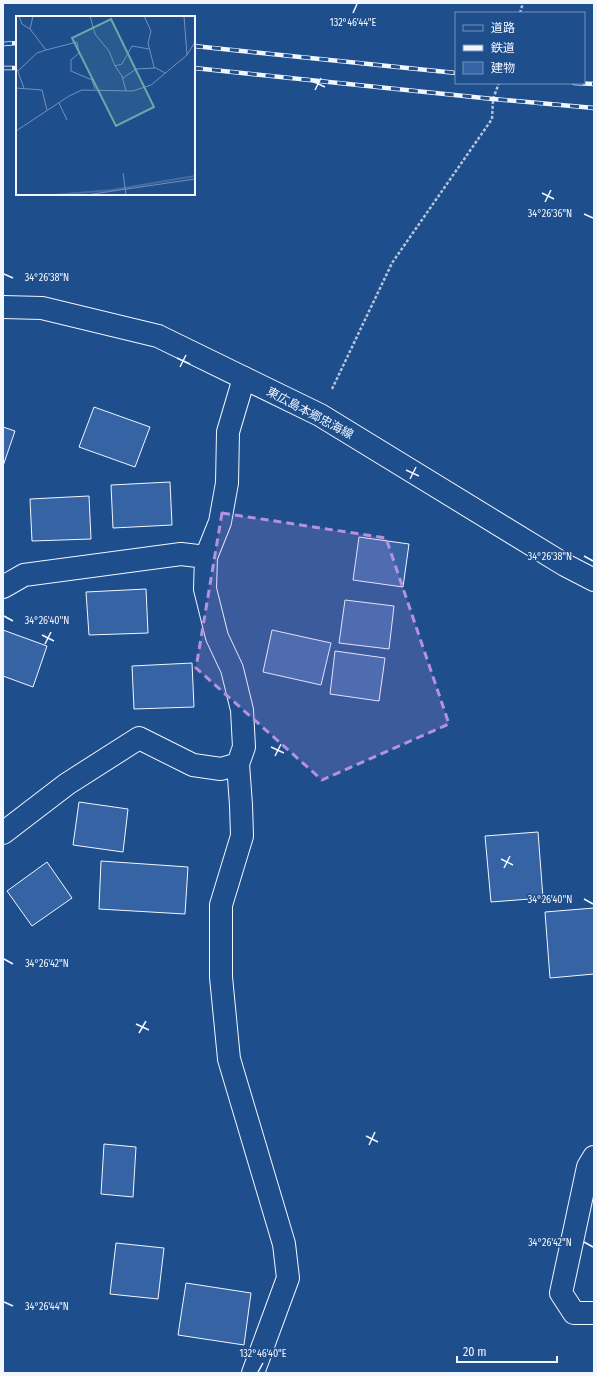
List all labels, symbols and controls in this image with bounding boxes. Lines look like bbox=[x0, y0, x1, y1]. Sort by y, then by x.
legend bbox=[455, 12, 585, 84]
inset map bbox=[16, 16, 195, 195]
text: 132°46'44"E bbox=[330, 17, 376, 29]
text: 道路 bbox=[491, 21, 515, 35]
text: 鉄道 bbox=[491, 41, 515, 55]
text: 建物 bbox=[491, 61, 515, 75]
text: 34°26'36"N bbox=[528, 208, 572, 220]
text: 34°26'38"N bbox=[25, 272, 69, 284]
street label: 東広島本郷忠海線 bbox=[264, 384, 356, 442]
text: 34°26'38"N bbox=[528, 551, 572, 563]
text: 34°26'40"N bbox=[25, 615, 69, 627]
text: 34°26'40"N bbox=[528, 894, 572, 906]
text: 34°26'42"N bbox=[25, 958, 69, 970]
text: 34°26'42"N bbox=[528, 1237, 572, 1249]
text: 34°26'44"N bbox=[25, 1301, 69, 1313]
scale bar bbox=[457, 1338, 557, 1364]
text: 20 m bbox=[463, 1345, 487, 1359]
text: 132°46'40"E bbox=[239, 1348, 287, 1360]

